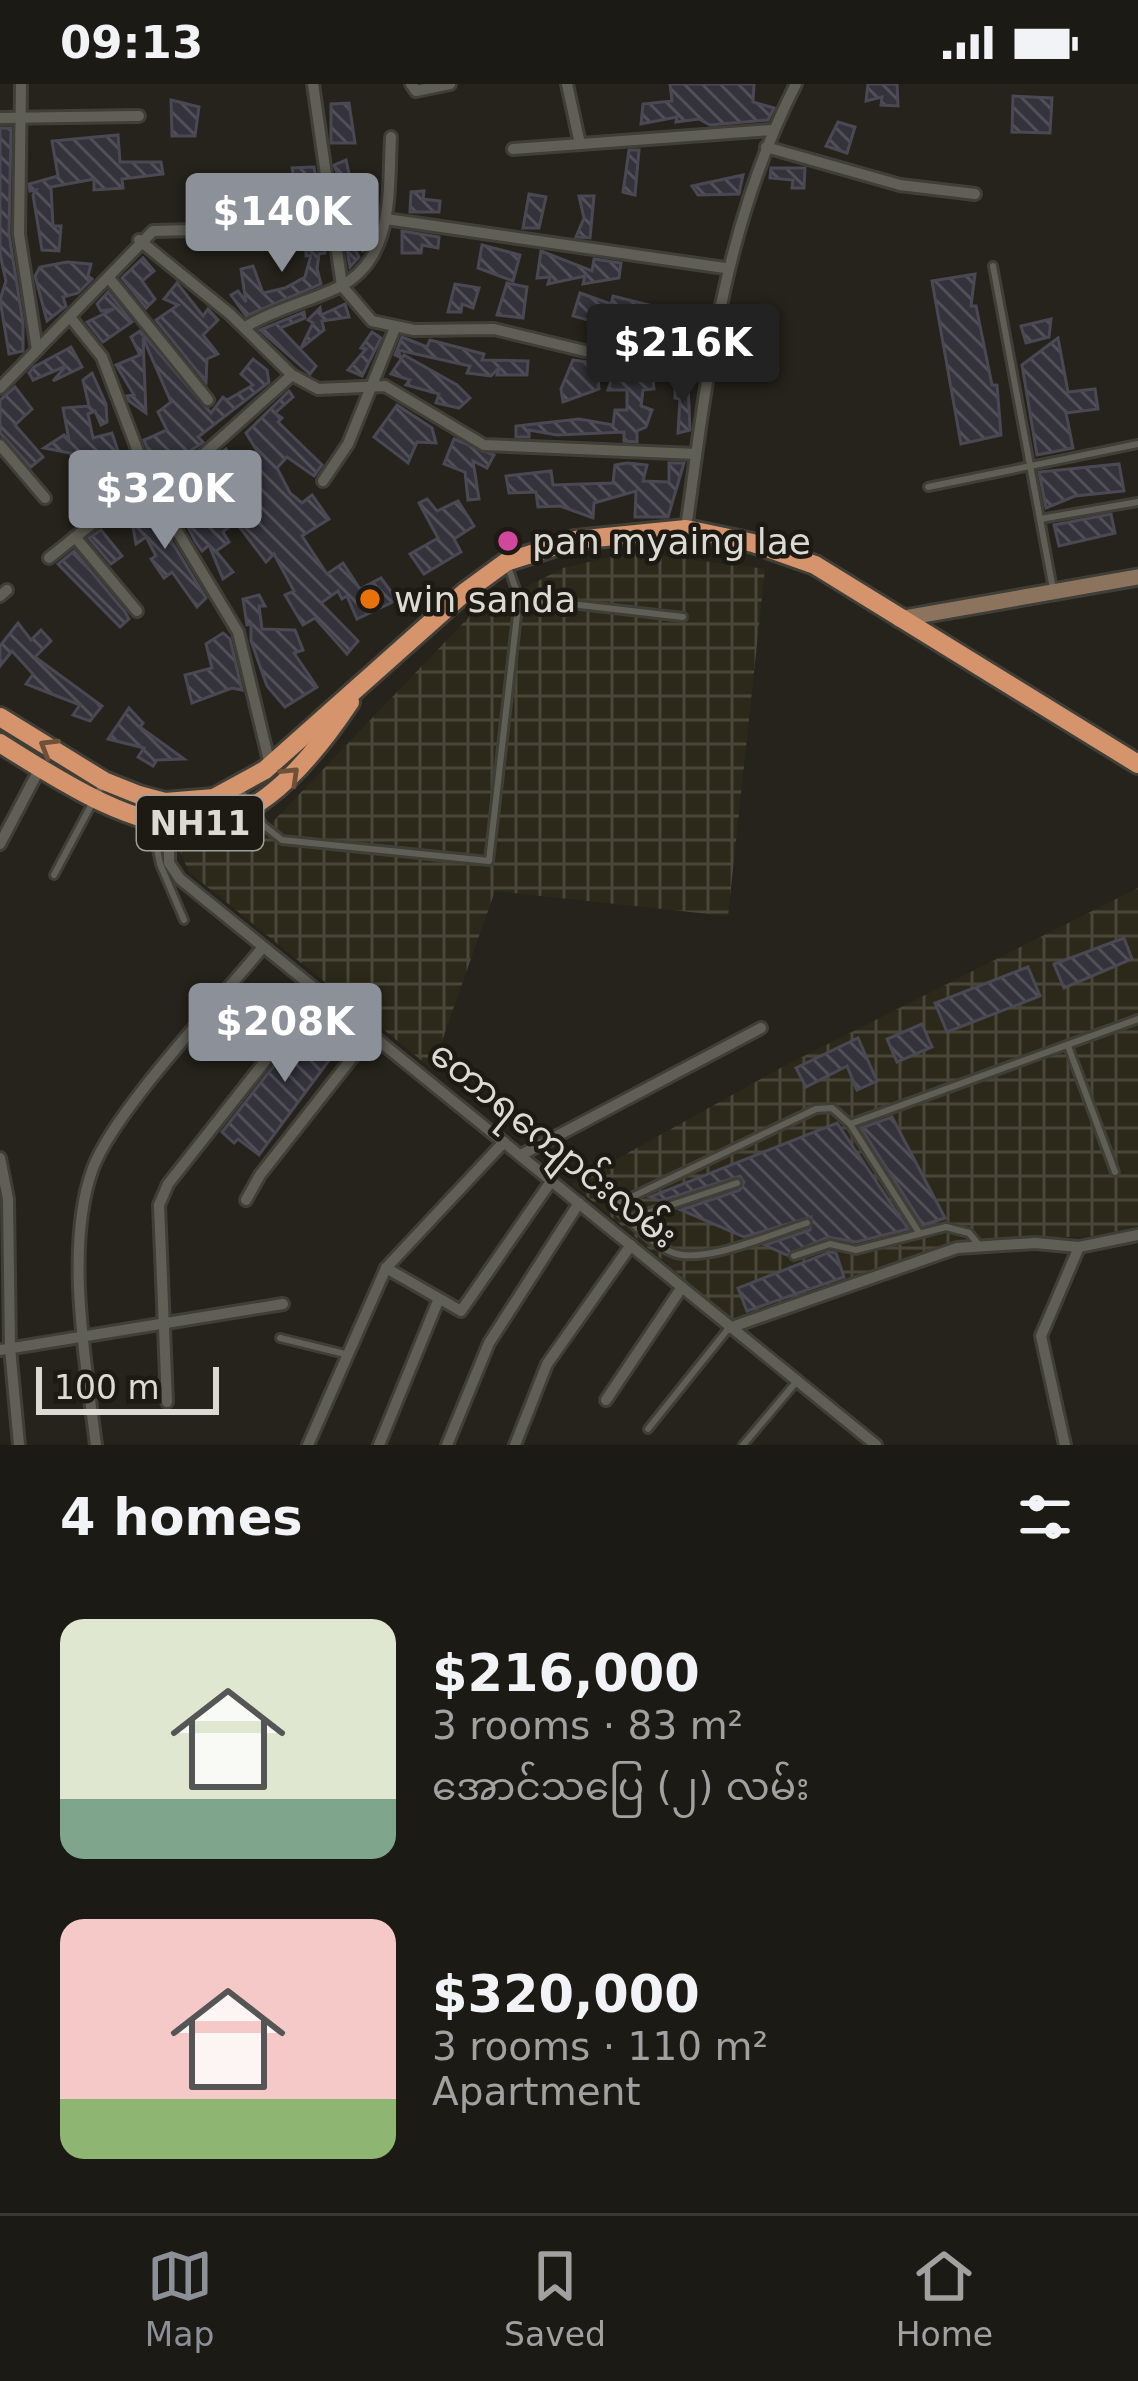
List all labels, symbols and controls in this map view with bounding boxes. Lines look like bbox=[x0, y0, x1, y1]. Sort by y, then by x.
text: 09:13 bbox=[60, 16, 203, 69]
pin: $140K bbox=[198, 173, 366, 275]
text: $140K bbox=[213, 189, 351, 234]
pin: $216K bbox=[599, 304, 767, 406]
text: $216K bbox=[614, 320, 752, 365]
pin: $320K bbox=[81, 450, 249, 552]
text: $320K bbox=[96, 466, 234, 511]
place label: pan myaing lae bbox=[532, 521, 811, 562]
marker: pan myaing lae bbox=[495, 528, 521, 554]
place label: win sanda bbox=[394, 579, 576, 620]
marker: win sanda bbox=[357, 586, 383, 612]
one-way arrow bbox=[39, 738, 61, 761]
one-way arrow bbox=[277, 767, 299, 789]
road number: NH11 bbox=[137, 796, 263, 850]
pin: $208K bbox=[201, 983, 369, 1085]
text: $208K bbox=[216, 999, 354, 1044]
street label: တောရကျောင်းလမ်း bbox=[416, 1029, 688, 1263]
scale bar bbox=[36, 1361, 219, 1414]
text: 100 m bbox=[54, 1368, 160, 1407]
icon: filters bbox=[1012, 1484, 1078, 1550]
text: 4 homes bbox=[60, 1488, 303, 1547]
text: $216,000 bbox=[432, 1644, 700, 1703]
icon: home bbox=[156, 1667, 300, 1811]
text: 3 rooms · 83 m² bbox=[432, 1703, 743, 1748]
text: အောင်သပြေ (၂) လမ်း bbox=[432, 1764, 810, 1809]
text: $320,000 bbox=[432, 1965, 700, 2024]
icon: home bbox=[156, 1967, 300, 2111]
text: 3 rooms · 110 m² bbox=[432, 2024, 768, 2069]
text: Apartment bbox=[432, 2069, 641, 2114]
tab: Map bbox=[145, 2243, 214, 2354]
tab: Saved bbox=[504, 2243, 606, 2354]
tab: Home bbox=[896, 2243, 993, 2354]

